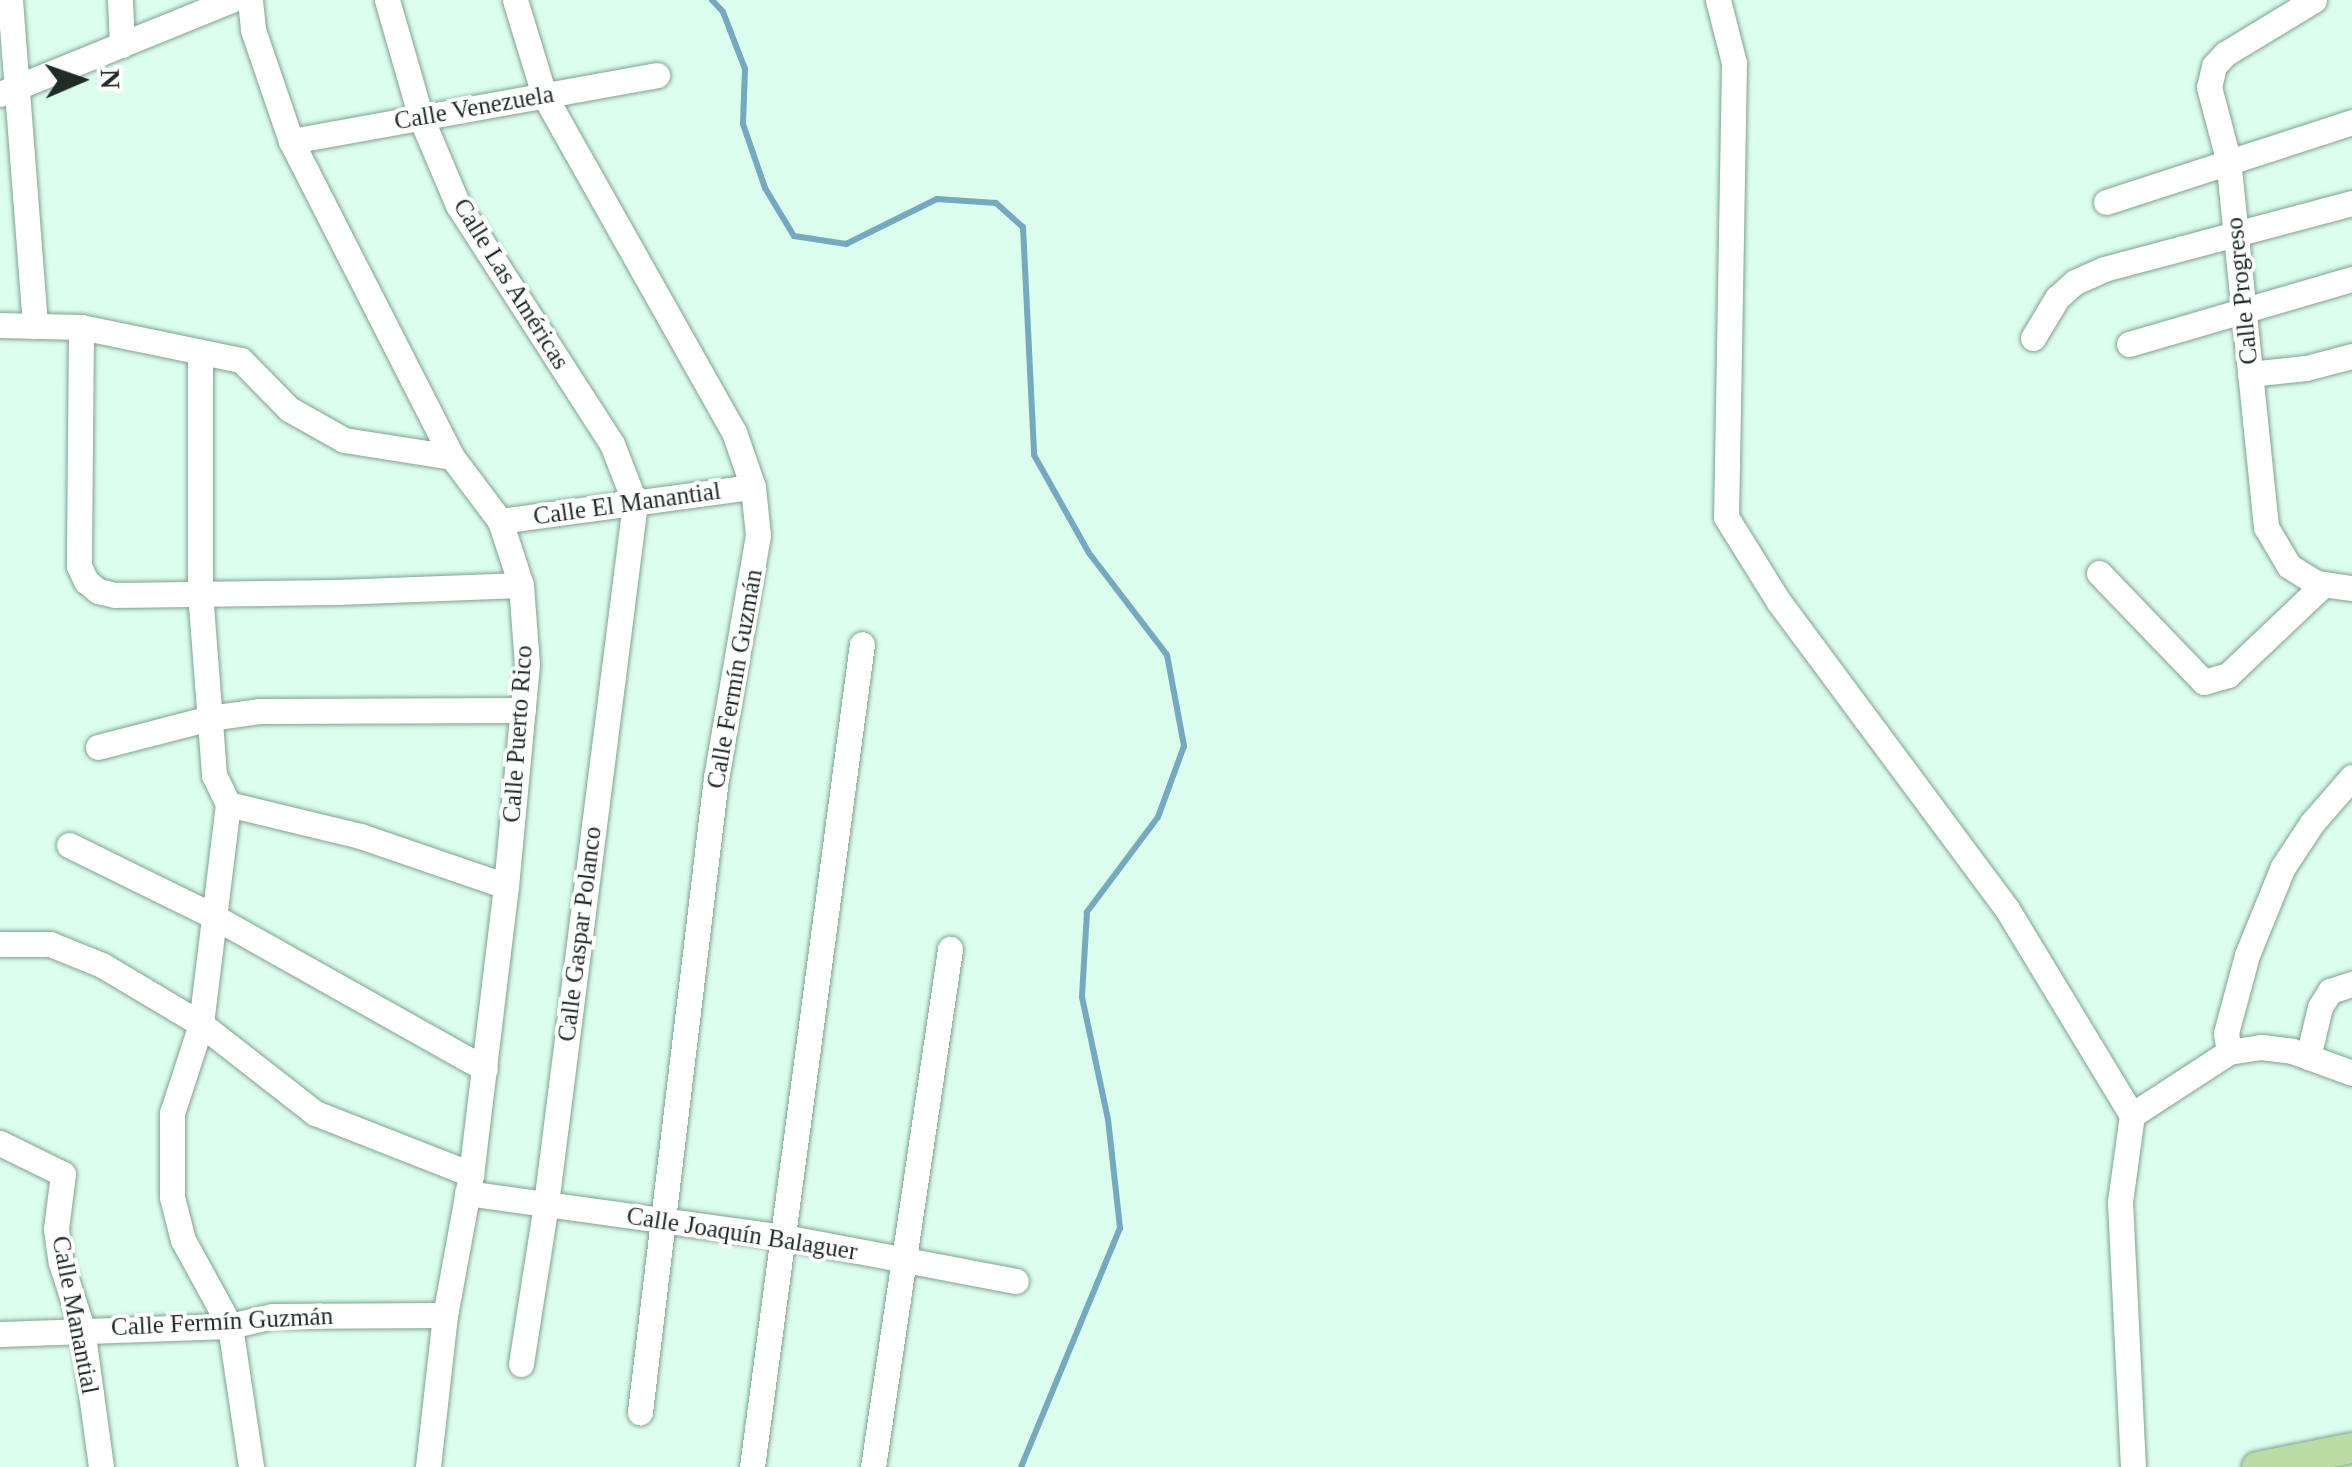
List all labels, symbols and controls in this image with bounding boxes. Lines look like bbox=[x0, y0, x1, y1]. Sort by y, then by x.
north arrow bbox=[30, 30, 130, 130]
text: N bbox=[95, 68, 126, 90]
street label: Calle Venezuela bbox=[392, 79, 556, 137]
street label: Calle Las Américas bbox=[446, 192, 576, 376]
street label: Calle Progreso bbox=[2219, 216, 2265, 366]
street label: Calle El Manantial bbox=[531, 476, 723, 532]
street label: Calle Fermín Guzmán bbox=[701, 567, 769, 791]
street label: Calle Puerto Rico bbox=[497, 644, 539, 824]
street label: Calle Gaspar Polanco bbox=[552, 825, 608, 1043]
street label: Calle Joaquín Balaguer bbox=[624, 1201, 860, 1267]
street label: Calle Manantial bbox=[45, 1233, 105, 1397]
street label: Calle Fermín Guzmán bbox=[110, 1301, 334, 1343]

